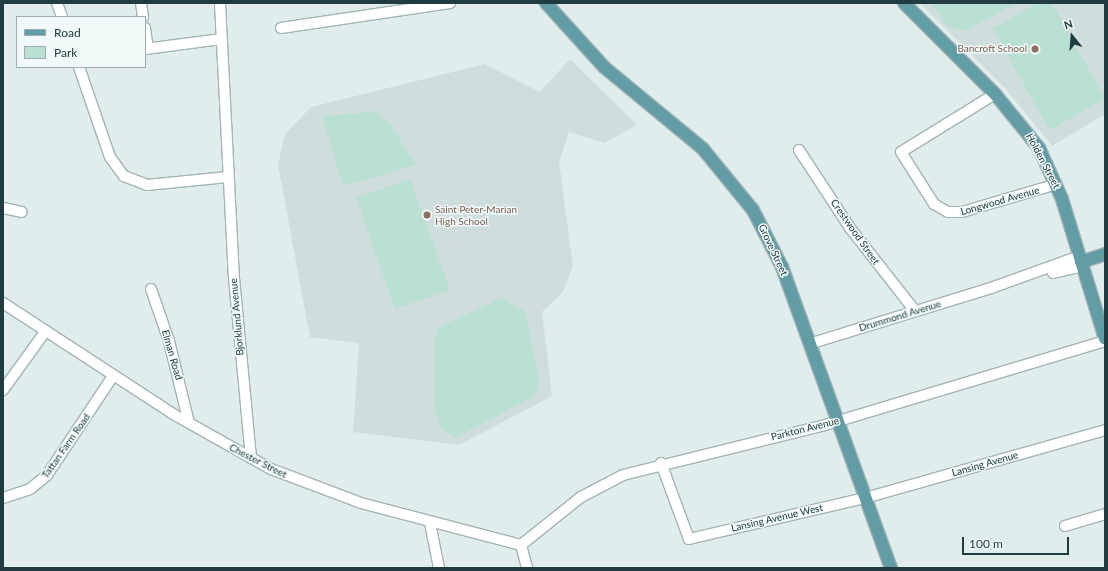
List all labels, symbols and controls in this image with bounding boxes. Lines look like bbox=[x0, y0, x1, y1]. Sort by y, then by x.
legend bbox=[16, 16, 146, 68]
north arrow bbox=[1052, 16, 1092, 56]
text: N bbox=[1062, 17, 1074, 32]
text: Road bbox=[54, 25, 81, 40]
place label: Bancroft School bbox=[957, 43, 1027, 55]
marker: Bancroft School bbox=[1030, 44, 1040, 54]
text: Park bbox=[54, 45, 77, 60]
street label: Holden Street bbox=[1023, 131, 1063, 191]
street label: Longwood Avenue bbox=[959, 184, 1041, 218]
street label: Crestwood Street bbox=[828, 197, 882, 267]
place label: Saint Peter-Marian High School bbox=[435, 203, 517, 226]
marker: Saint Peter-Marian High School bbox=[422, 210, 432, 220]
street label: Grove Street bbox=[756, 222, 790, 278]
street label: Bjorklund Avenue bbox=[228, 278, 246, 356]
street label: Drummond Avenue bbox=[857, 298, 943, 334]
street label: Elman Road bbox=[159, 329, 185, 381]
street label: Tattan Farm Road bbox=[39, 411, 93, 481]
street label: Parkton Avenue bbox=[770, 415, 840, 443]
street label: Chester Street bbox=[227, 441, 289, 481]
street label: Lansing Avenue bbox=[950, 449, 1020, 479]
street label: Lansing Avenue West bbox=[730, 502, 824, 534]
scale bar bbox=[964, 529, 1071, 555]
text: 100 m bbox=[969, 536, 1003, 551]

